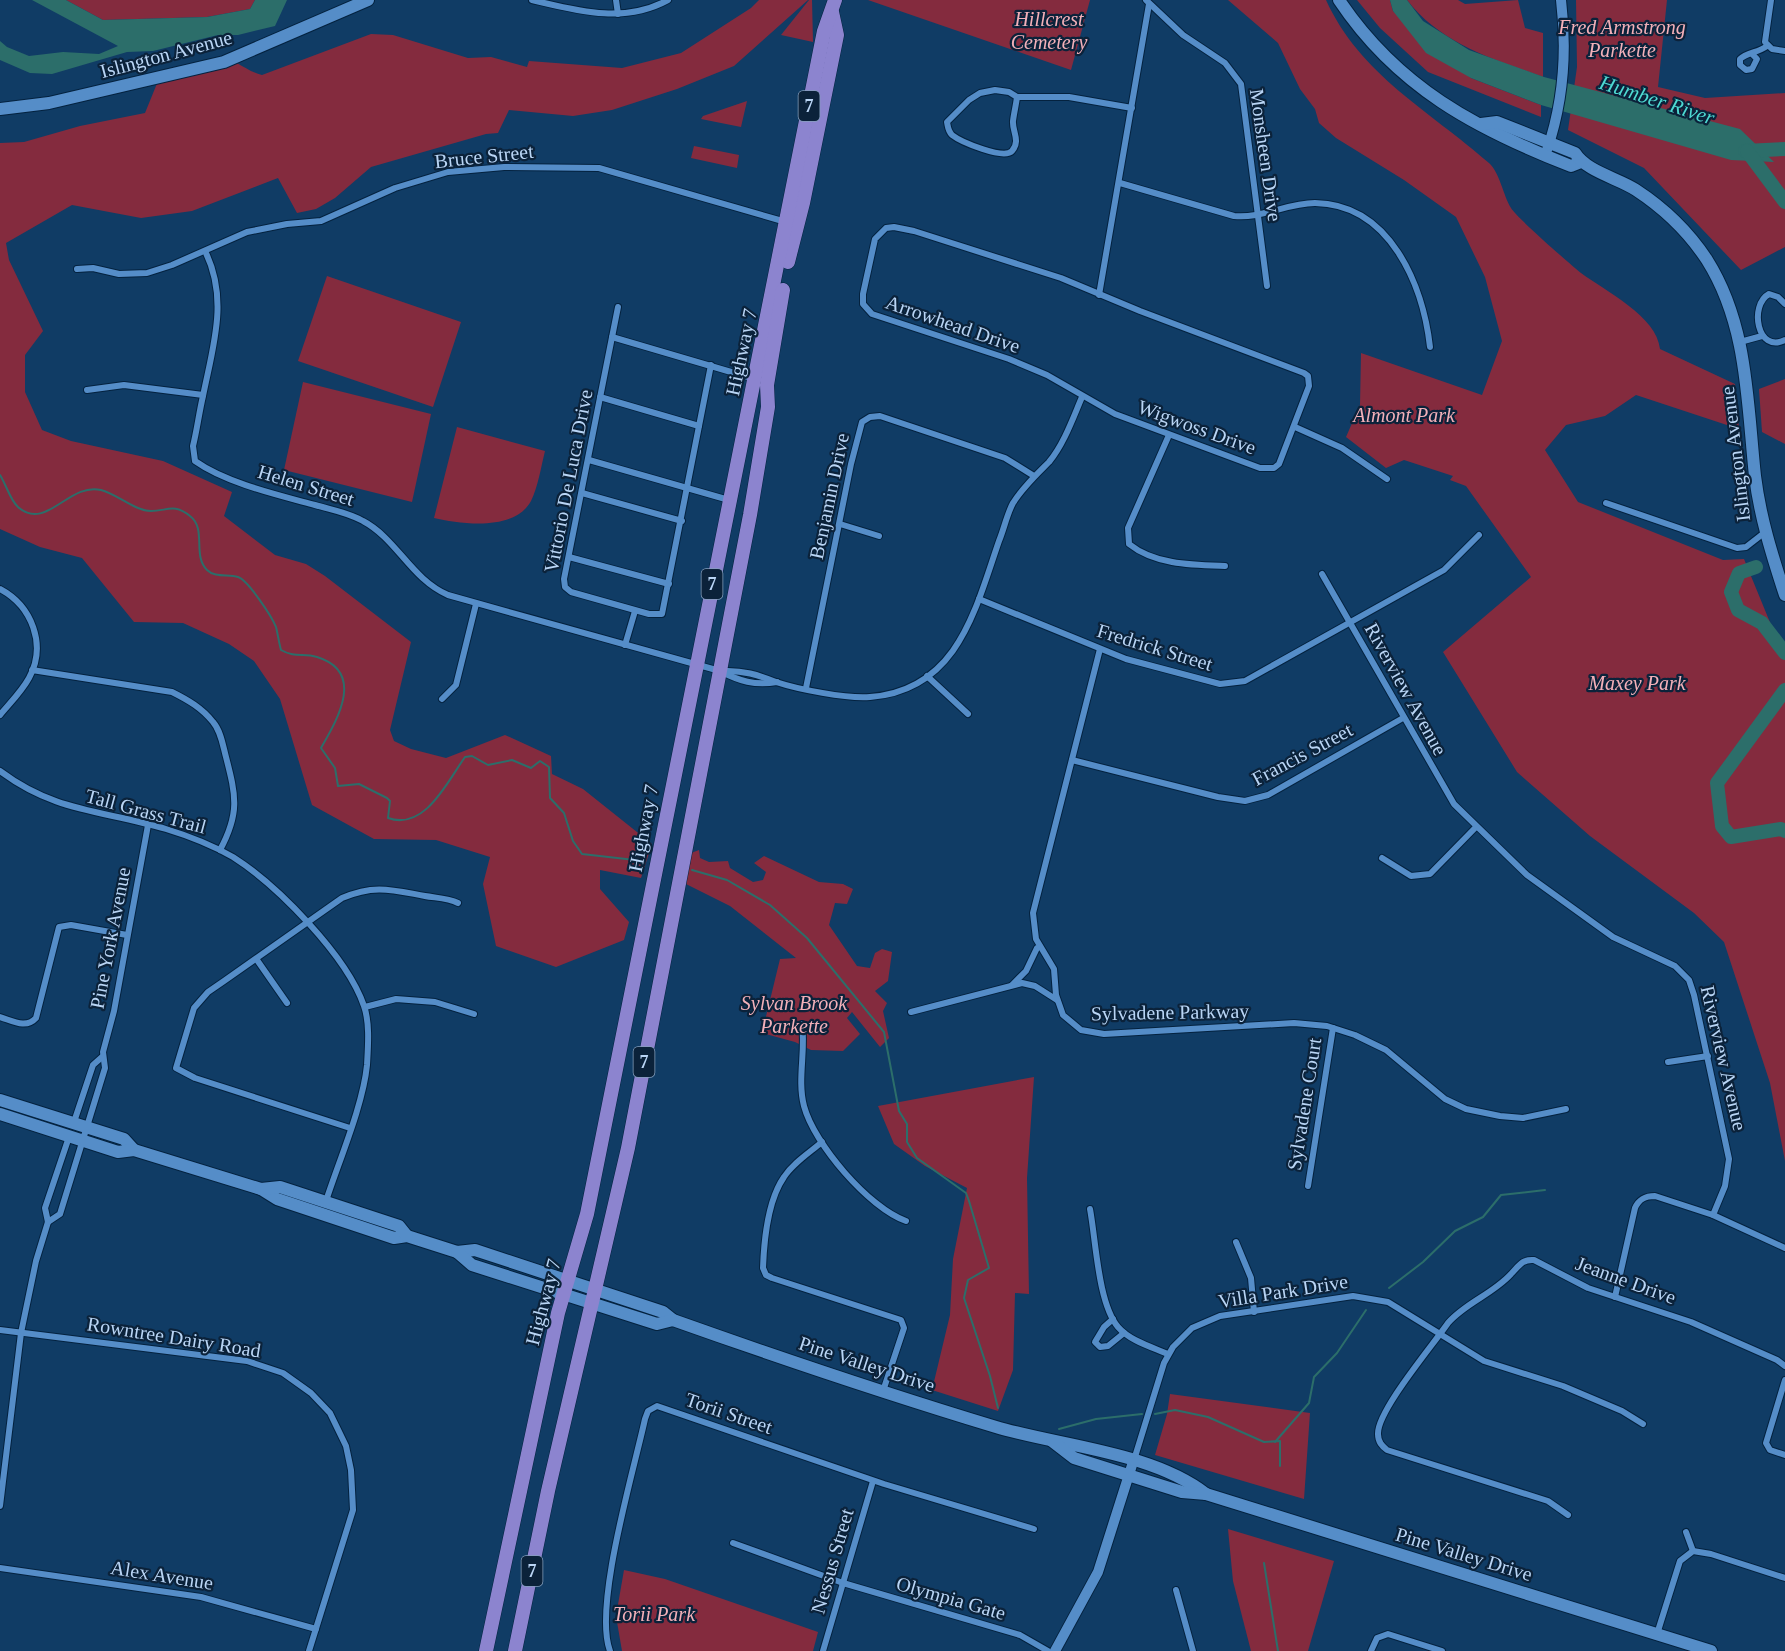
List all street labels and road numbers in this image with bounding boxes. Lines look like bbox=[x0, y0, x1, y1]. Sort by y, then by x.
street label: Islington Avenue bbox=[98, 26, 235, 83]
street label: Monsheen Drive bbox=[1246, 87, 1286, 223]
road number: 7 bbox=[798, 91, 820, 121]
street label: Bruce Street bbox=[433, 140, 535, 172]
street label: Arrowhead Drive bbox=[883, 291, 1023, 357]
street label: Highway 7 bbox=[721, 307, 762, 398]
street label: Islington Avenue bbox=[1716, 385, 1755, 523]
street label: Vittorio De Luca Drive bbox=[539, 388, 597, 574]
street label: Wigwoss Drive bbox=[1135, 395, 1259, 460]
street label: Benjamin Drive bbox=[805, 431, 854, 561]
street label: Helen Street bbox=[255, 460, 357, 510]
road number: 7 bbox=[702, 569, 722, 599]
street label: Fredrick Street bbox=[1095, 619, 1216, 675]
street label: Riverview Avenue bbox=[1361, 619, 1452, 759]
street label: Francis Street bbox=[1248, 718, 1356, 790]
street label: Highway 7 bbox=[624, 783, 663, 874]
street label: Tall Grass Trail bbox=[83, 784, 209, 838]
street label: Pine York Avenue bbox=[86, 865, 135, 1011]
street label: Riverview Avenue bbox=[1697, 983, 1751, 1133]
street label: Sylvadene Parkway bbox=[1091, 1000, 1249, 1025]
street label: Sylvadene Court bbox=[1283, 1036, 1326, 1172]
road number: 7 bbox=[634, 1047, 654, 1077]
street label: Jeanne Drive bbox=[1573, 1252, 1679, 1308]
street label: Highway 7 bbox=[521, 1256, 566, 1348]
street label: Villa Park Drive bbox=[1217, 1270, 1350, 1312]
street label: Rowntree Dairy Road bbox=[85, 1312, 262, 1363]
street label: Pine Valley Drive bbox=[796, 1332, 938, 1397]
street label: Torii Street bbox=[683, 1388, 776, 1438]
street label: Nessus Street bbox=[806, 1505, 858, 1616]
street label: Pine Valley Drive bbox=[1393, 1523, 1535, 1586]
street label: Alex Avenue bbox=[109, 1556, 215, 1594]
road number: 7 bbox=[522, 1556, 542, 1586]
street label: Olympia Gate bbox=[894, 1572, 1008, 1625]

